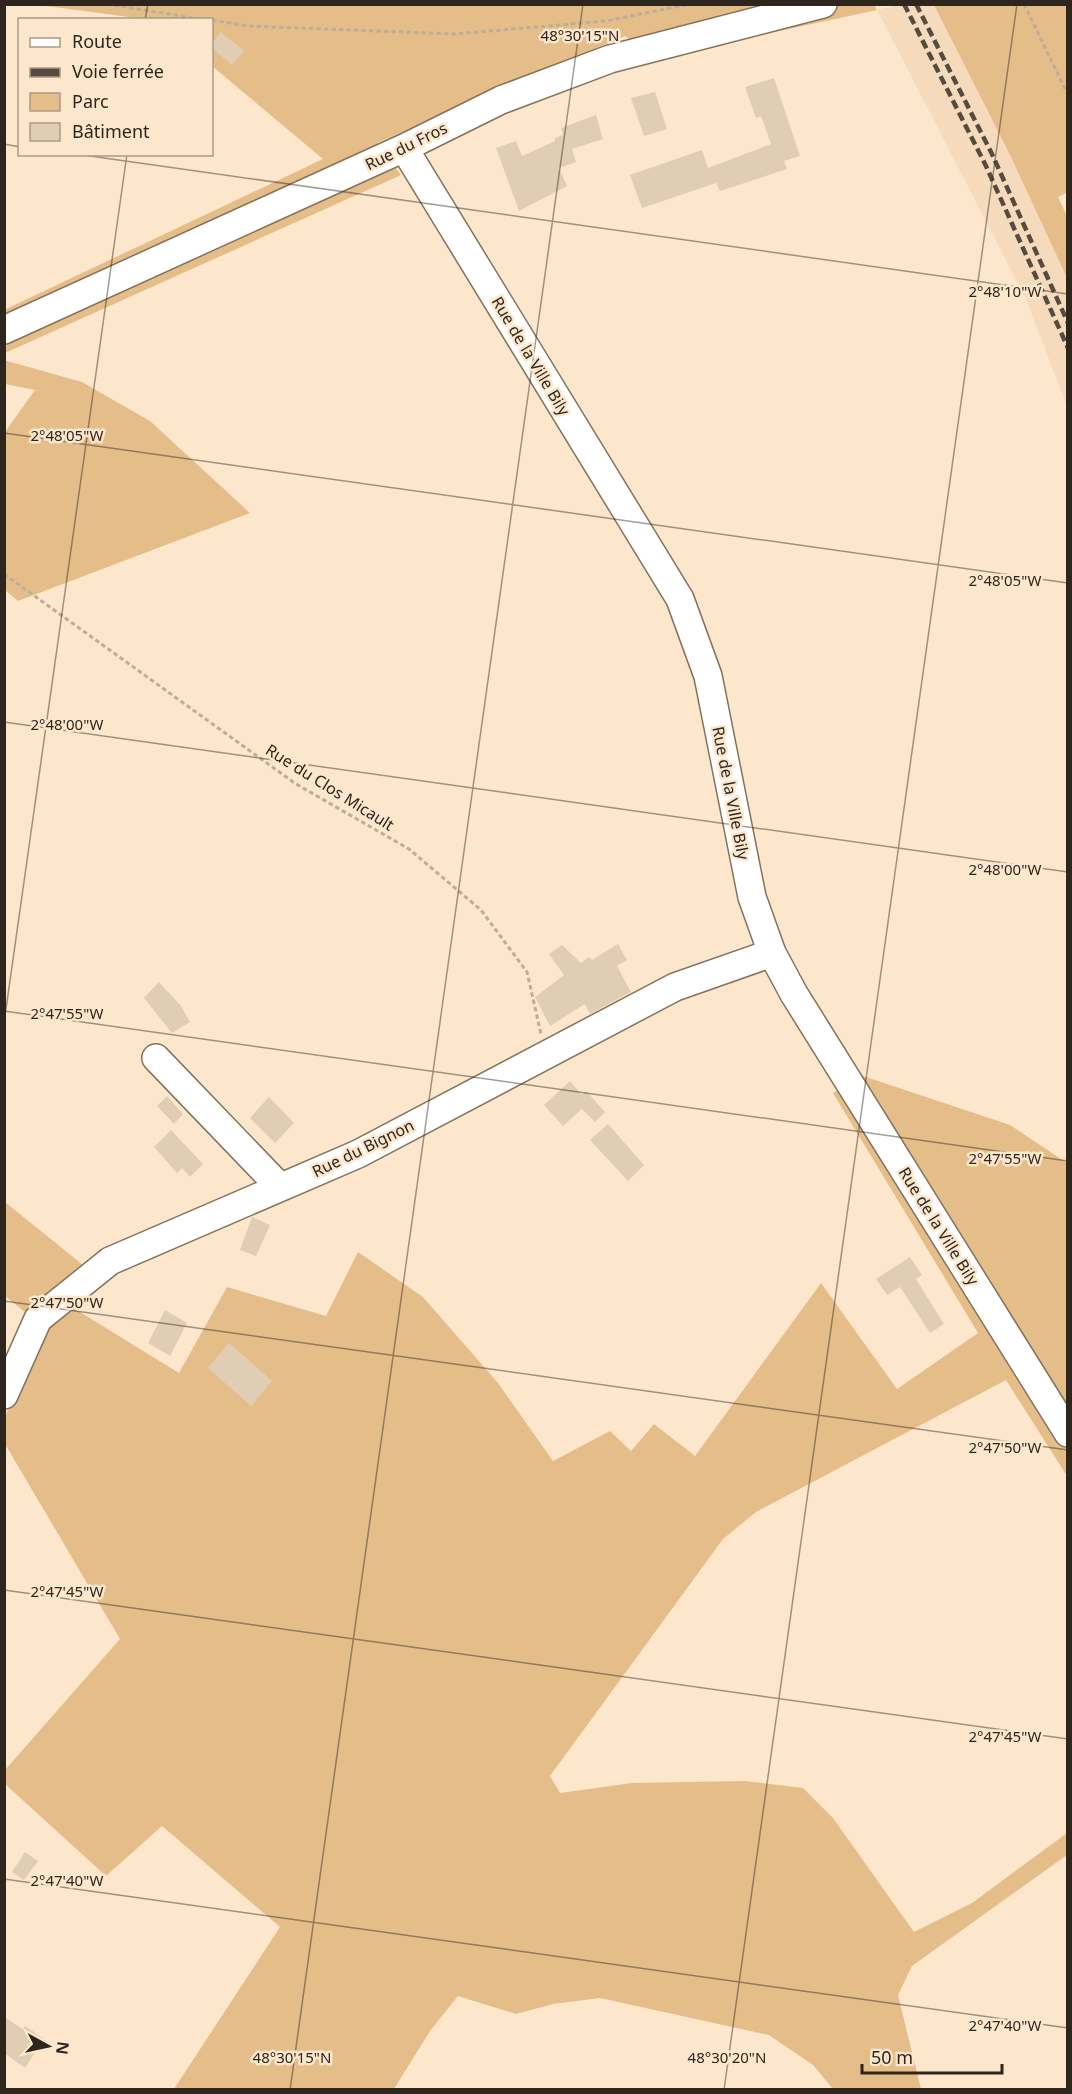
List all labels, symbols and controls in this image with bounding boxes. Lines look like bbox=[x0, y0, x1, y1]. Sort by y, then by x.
legend bbox=[18, 18, 213, 156]
text: 48°30'15"N bbox=[541, 25, 619, 45]
text: Route bbox=[72, 29, 122, 53]
text: Voie ferrée bbox=[72, 59, 164, 83]
text: Parc bbox=[72, 89, 109, 113]
street label: Rue du Fros bbox=[361, 117, 451, 175]
text: Bâtiment bbox=[72, 119, 150, 143]
text: 2°48'10"W bbox=[968, 281, 1042, 301]
street label: Rue de la Ville Bily bbox=[487, 292, 576, 420]
text: 2°48'05"W bbox=[30, 425, 104, 445]
text: 2°48'05"W bbox=[968, 570, 1042, 590]
text: 2°48'00"W bbox=[30, 714, 104, 734]
street label: Rue de la Ville Bily bbox=[707, 724, 755, 862]
street label: Rue du Clos Micault bbox=[262, 739, 399, 836]
text: 2°48'00"W bbox=[968, 859, 1042, 879]
text: 2°47'55"W bbox=[30, 1003, 104, 1023]
street label: Rue du Bignon bbox=[308, 1114, 418, 1182]
text: 2°47'55"W bbox=[968, 1148, 1042, 1168]
street label: Rue de la Ville Bily bbox=[894, 1163, 985, 1290]
text: 2°47'50"W bbox=[30, 1292, 104, 1312]
text: 2°47'50"W bbox=[968, 1437, 1042, 1457]
text: 2°47'45"W bbox=[30, 1581, 104, 1601]
text: 2°47'45"W bbox=[968, 1726, 1042, 1746]
text: 2°47'40"W bbox=[30, 1870, 104, 1890]
text: 2°47'40"W bbox=[968, 2015, 1042, 2035]
north arrow bbox=[18, 2016, 78, 2076]
scale bar bbox=[862, 2037, 1002, 2075]
text: N bbox=[51, 2040, 75, 2056]
text: 50 m bbox=[871, 2045, 913, 2069]
text: 48°30'15"N bbox=[253, 2047, 331, 2067]
text: 48°30'20"N bbox=[688, 2047, 766, 2067]

